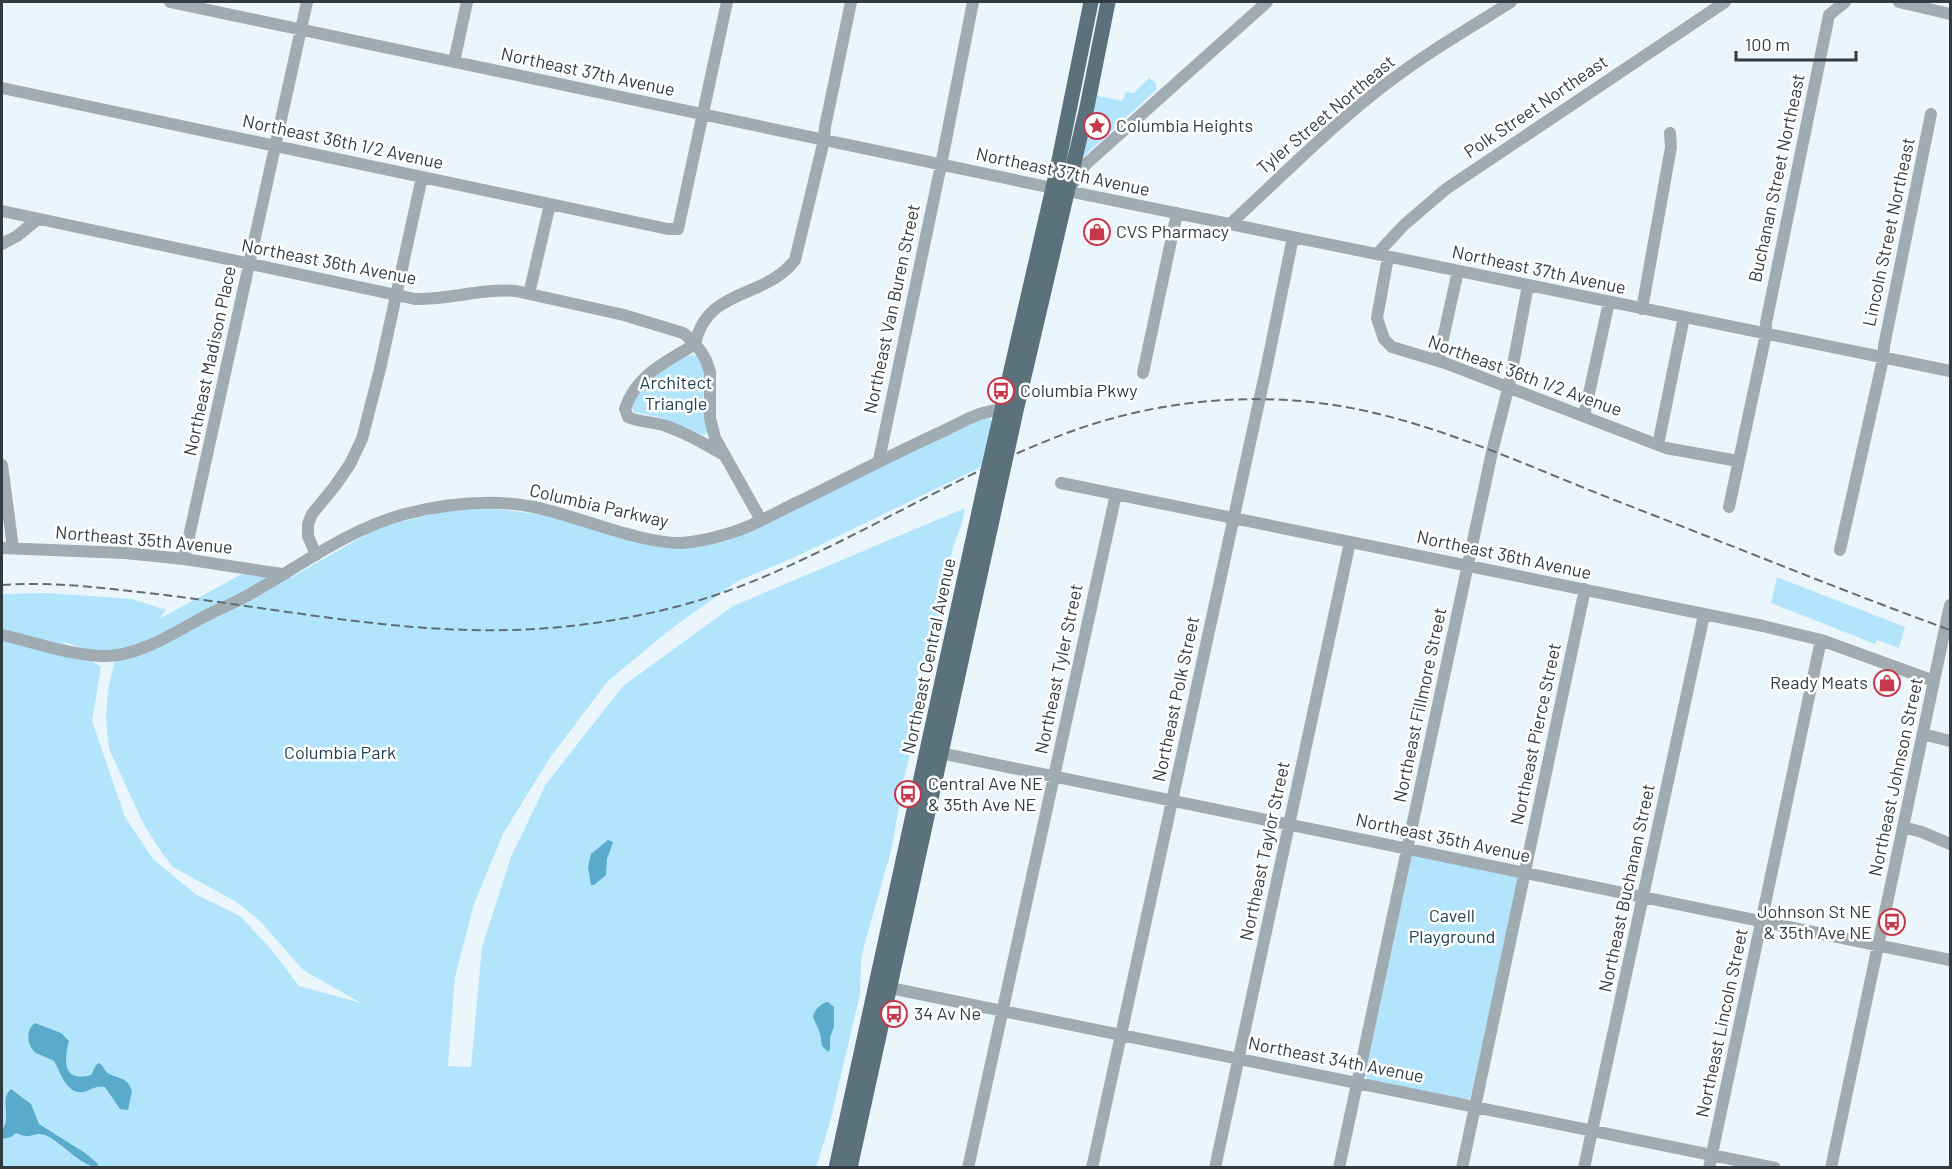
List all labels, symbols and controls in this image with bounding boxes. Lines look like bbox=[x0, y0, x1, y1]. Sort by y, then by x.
scale bar bbox=[1736, 24, 1856, 62]
text: 100 m bbox=[1745, 33, 1790, 55]
street label: Northeast 37th Avenue bbox=[499, 42, 677, 100]
street label: Tyler Street Northeast bbox=[1252, 50, 1399, 178]
street label: Polk Street Northeast bbox=[1459, 50, 1611, 162]
street label: Buchanan Street Northeast bbox=[1743, 71, 1809, 284]
street label: Northeast 36th 1/2 Avenue bbox=[241, 109, 446, 173]
place icon: Columbia Heights bbox=[1082, 111, 1112, 141]
place label: Columbia Heights bbox=[1116, 114, 1253, 136]
street label: Lincoln Street Northeast bbox=[1857, 135, 1919, 328]
street label: Northeast 37th Avenue bbox=[974, 142, 1152, 200]
street label: Northeast Van Buren Street bbox=[858, 202, 924, 416]
shop icon: CVS Pharmacy bbox=[1082, 217, 1112, 247]
place label: CVS Pharmacy bbox=[1116, 220, 1229, 242]
street label: Northeast 36th Avenue bbox=[240, 233, 419, 289]
street label: Northeast 37th Avenue bbox=[1450, 240, 1628, 298]
street label: Northeast Madison Place bbox=[178, 264, 240, 458]
street label: Northeast 36th 1/2 Avenue bbox=[1425, 330, 1625, 420]
park label: Architect Triangle bbox=[640, 371, 712, 414]
bus stop icon: Columbia Pkwy bbox=[986, 376, 1016, 406]
place label: Columbia Pkwy bbox=[1020, 379, 1138, 401]
street label: Columbia Parkway bbox=[528, 478, 671, 532]
street label: Northeast 35th Avenue bbox=[54, 520, 234, 558]
street label: Northeast 36th Avenue bbox=[1415, 525, 1594, 583]
street label: Northeast Central Avenue bbox=[896, 556, 960, 756]
street label: Northeast Tyler Street bbox=[1029, 582, 1087, 756]
street label: Northeast Fillmore Street bbox=[1388, 605, 1450, 804]
street label: Northeast Polk Street bbox=[1147, 614, 1203, 783]
street label: Northeast Pierce Street bbox=[1505, 641, 1565, 827]
shop icon: Ready Meats bbox=[1872, 668, 1902, 698]
place label: Ready Meats bbox=[1770, 671, 1868, 693]
street label: Northeast Johnson Street bbox=[1863, 675, 1927, 878]
park label: Columbia Park bbox=[284, 741, 396, 763]
street label: Northeast Taylor Street bbox=[1234, 759, 1294, 943]
place label: Central Ave NE & 35th Ave NE bbox=[928, 772, 1043, 815]
bus stop icon: Central Ave NE & 35th Ave NE bbox=[893, 779, 923, 809]
street label: Northeast Buchanan Street bbox=[1593, 781, 1659, 994]
street label: Northeast 35th Avenue bbox=[1354, 808, 1533, 866]
place label: Johnson St NE & 35th Ave NE bbox=[1757, 900, 1872, 943]
park label: Cavell Playground bbox=[1409, 904, 1495, 947]
bus stop icon: Johnson St NE & 35th Ave NE bbox=[1877, 907, 1907, 937]
street label: Northeast Lincoln Street bbox=[1690, 926, 1752, 1119]
bus stop icon: 34 Av Ne bbox=[879, 999, 909, 1029]
place label: 34 Av Ne bbox=[914, 1002, 981, 1024]
street label: Northeast 34th Avenue bbox=[1246, 1031, 1426, 1087]

